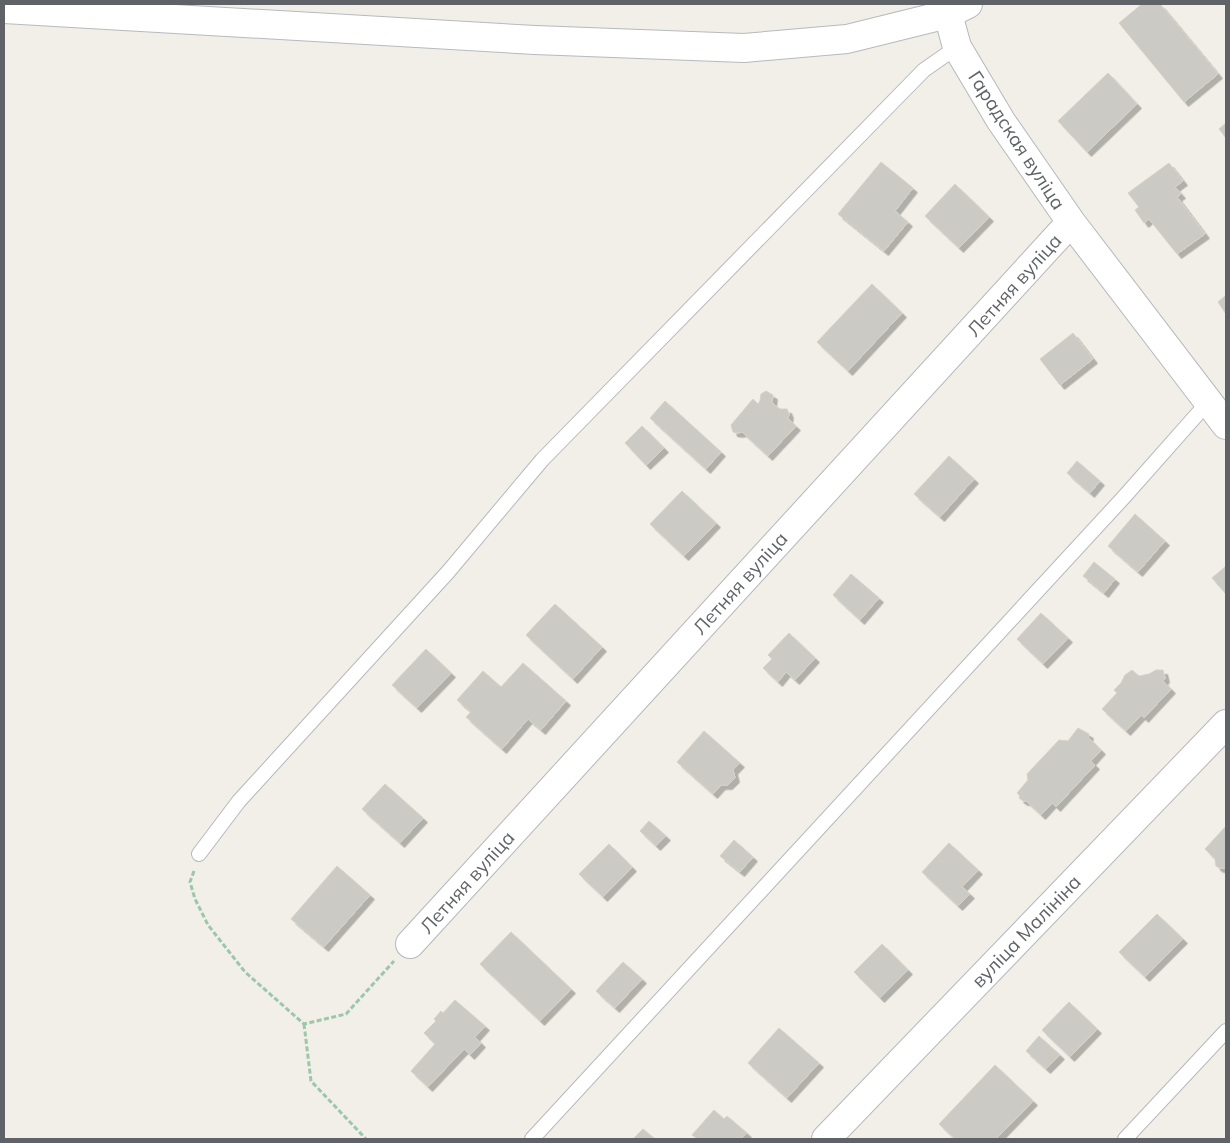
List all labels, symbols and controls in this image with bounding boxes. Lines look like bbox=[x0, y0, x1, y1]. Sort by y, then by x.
street label: Гарадская вуліца bbox=[963, 66, 1071, 214]
street label: Летняя вуліца bbox=[962, 229, 1066, 341]
street label: Летняя вуліца bbox=[688, 527, 792, 639]
street label: Летняя вуліца bbox=[415, 826, 519, 938]
street label: вуліца Малініна bbox=[966, 870, 1086, 992]

